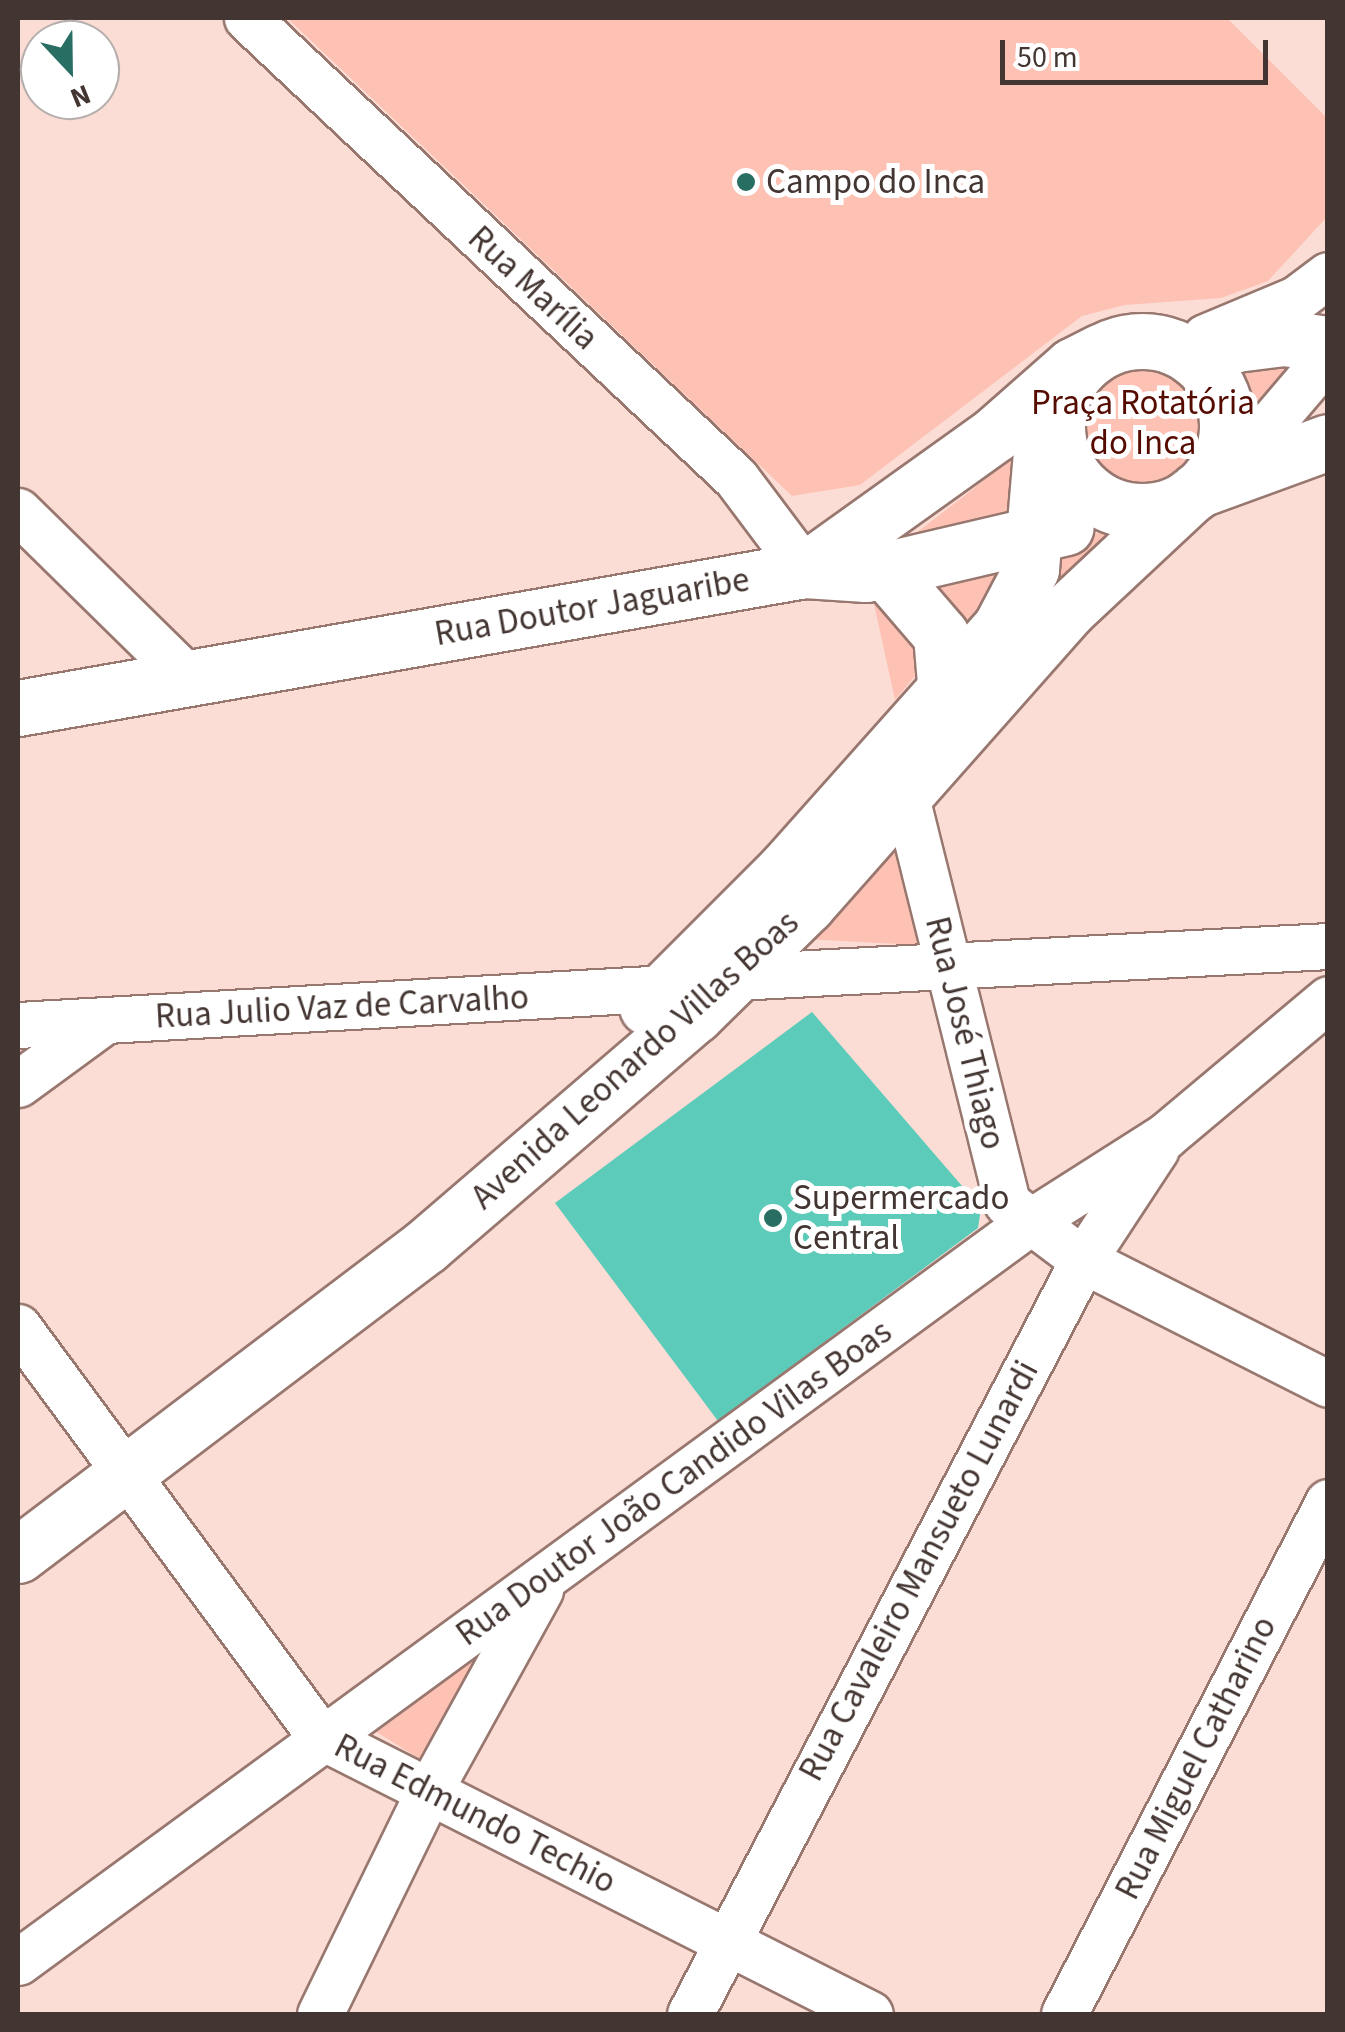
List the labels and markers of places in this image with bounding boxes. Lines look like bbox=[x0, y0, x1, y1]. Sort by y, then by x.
place label: Campo do Inca bbox=[766, 161, 985, 203]
marker: Campo do Inca bbox=[735, 171, 757, 193]
place label: Supermercado Central bbox=[793, 1177, 1009, 1259]
marker: Supermercado Central bbox=[762, 1207, 784, 1229]

